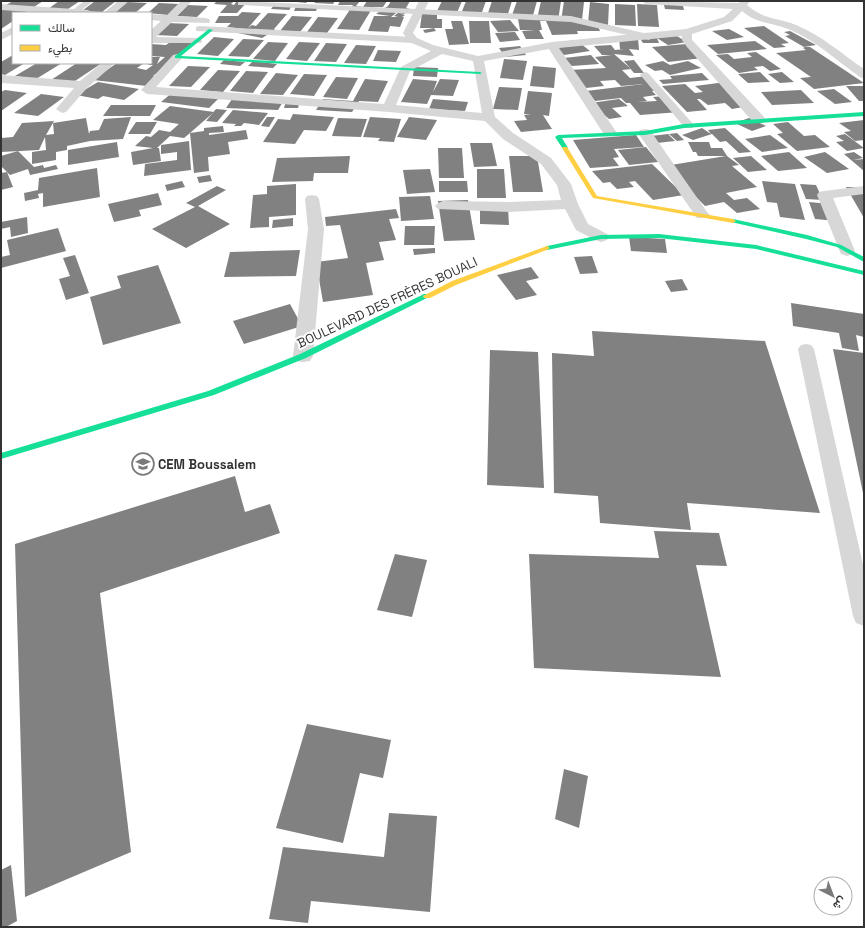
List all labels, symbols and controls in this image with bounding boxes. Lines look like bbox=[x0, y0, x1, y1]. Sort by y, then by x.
legend bbox=[12, 12, 152, 64]
text: سالك bbox=[48, 20, 75, 36]
text: بطيء bbox=[48, 40, 72, 58]
street label: BOULEVARD DES FRÈRES BOUALI bbox=[294, 253, 480, 352]
school or university icon: CEM Boussalem bbox=[130, 451, 156, 477]
place label: CEM Boussalem bbox=[158, 456, 256, 473]
north arrow bbox=[813, 876, 853, 916]
text: ش bbox=[830, 894, 849, 913]

